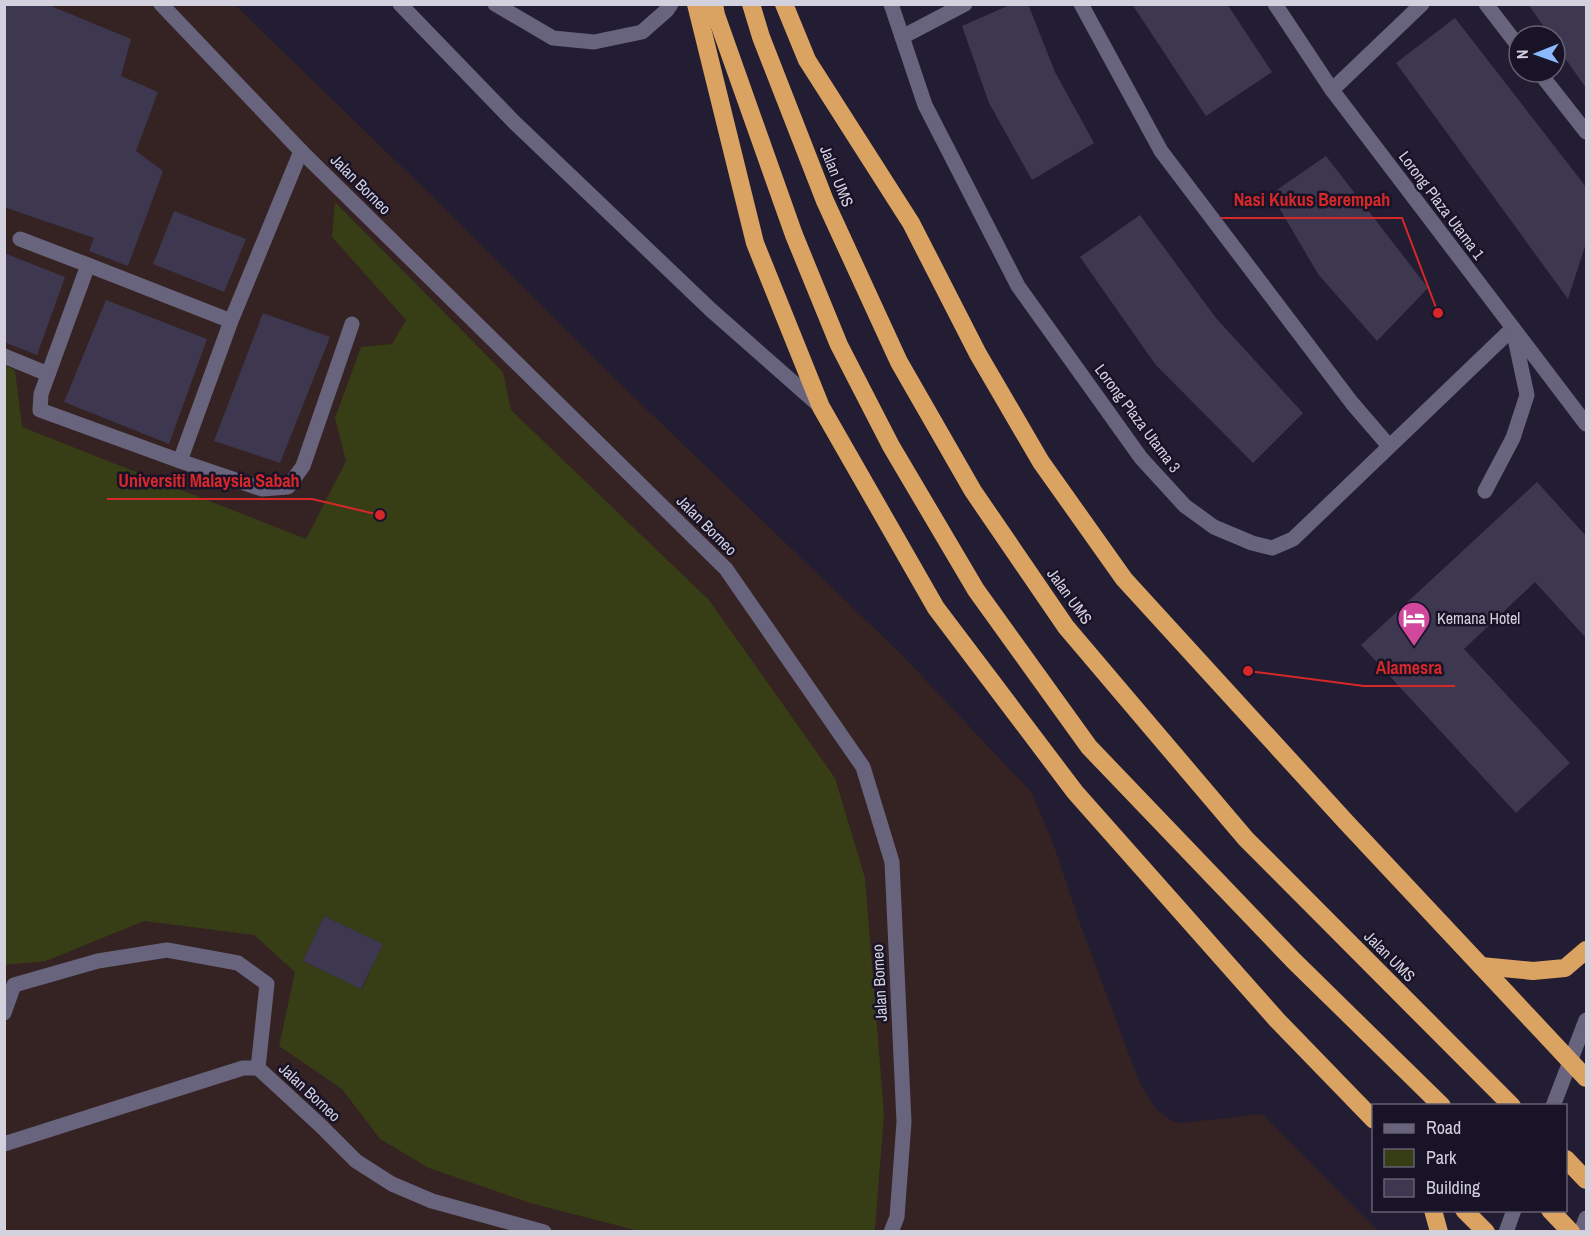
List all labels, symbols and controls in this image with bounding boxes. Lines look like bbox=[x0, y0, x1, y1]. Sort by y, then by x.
north arrow bbox=[1507, 24, 1567, 84]
text: N bbox=[1511, 49, 1533, 59]
street label: Jalan UMS bbox=[815, 142, 859, 210]
street label: Lorong Plaza Utama 1 bbox=[1394, 146, 1490, 264]
street label: Jalan Borneo bbox=[326, 149, 396, 219]
callout: Nasi Kukus Berempah bbox=[1221, 182, 1402, 218]
text: Nasi Kukus Berempah bbox=[1234, 187, 1390, 212]
street label: Lorong Plaza Utama 3 bbox=[1090, 359, 1186, 477]
callout: Universiti Malaysia Sabah bbox=[107, 463, 312, 499]
text: Universiti Malaysia Sabah bbox=[118, 468, 300, 493]
street label: Jalan Borneo bbox=[672, 490, 742, 560]
street label: Jalan UMS bbox=[1042, 564, 1098, 629]
hotel icon: Kemana Hotel bbox=[1396, 600, 1432, 647]
place label: Kemana Hotel bbox=[1437, 607, 1520, 629]
callout: Alamesra bbox=[1364, 650, 1455, 686]
text: Alamesra bbox=[1376, 655, 1443, 680]
street label: Jalan UMS bbox=[1360, 926, 1421, 987]
street label: Jalan Borneo bbox=[866, 944, 892, 1022]
street label: Jalan Borneo bbox=[274, 1058, 346, 1126]
legend bbox=[1372, 1104, 1567, 1212]
text: Road bbox=[1426, 1115, 1461, 1140]
text: Park bbox=[1426, 1145, 1457, 1170]
text: Building bbox=[1426, 1175, 1481, 1200]

